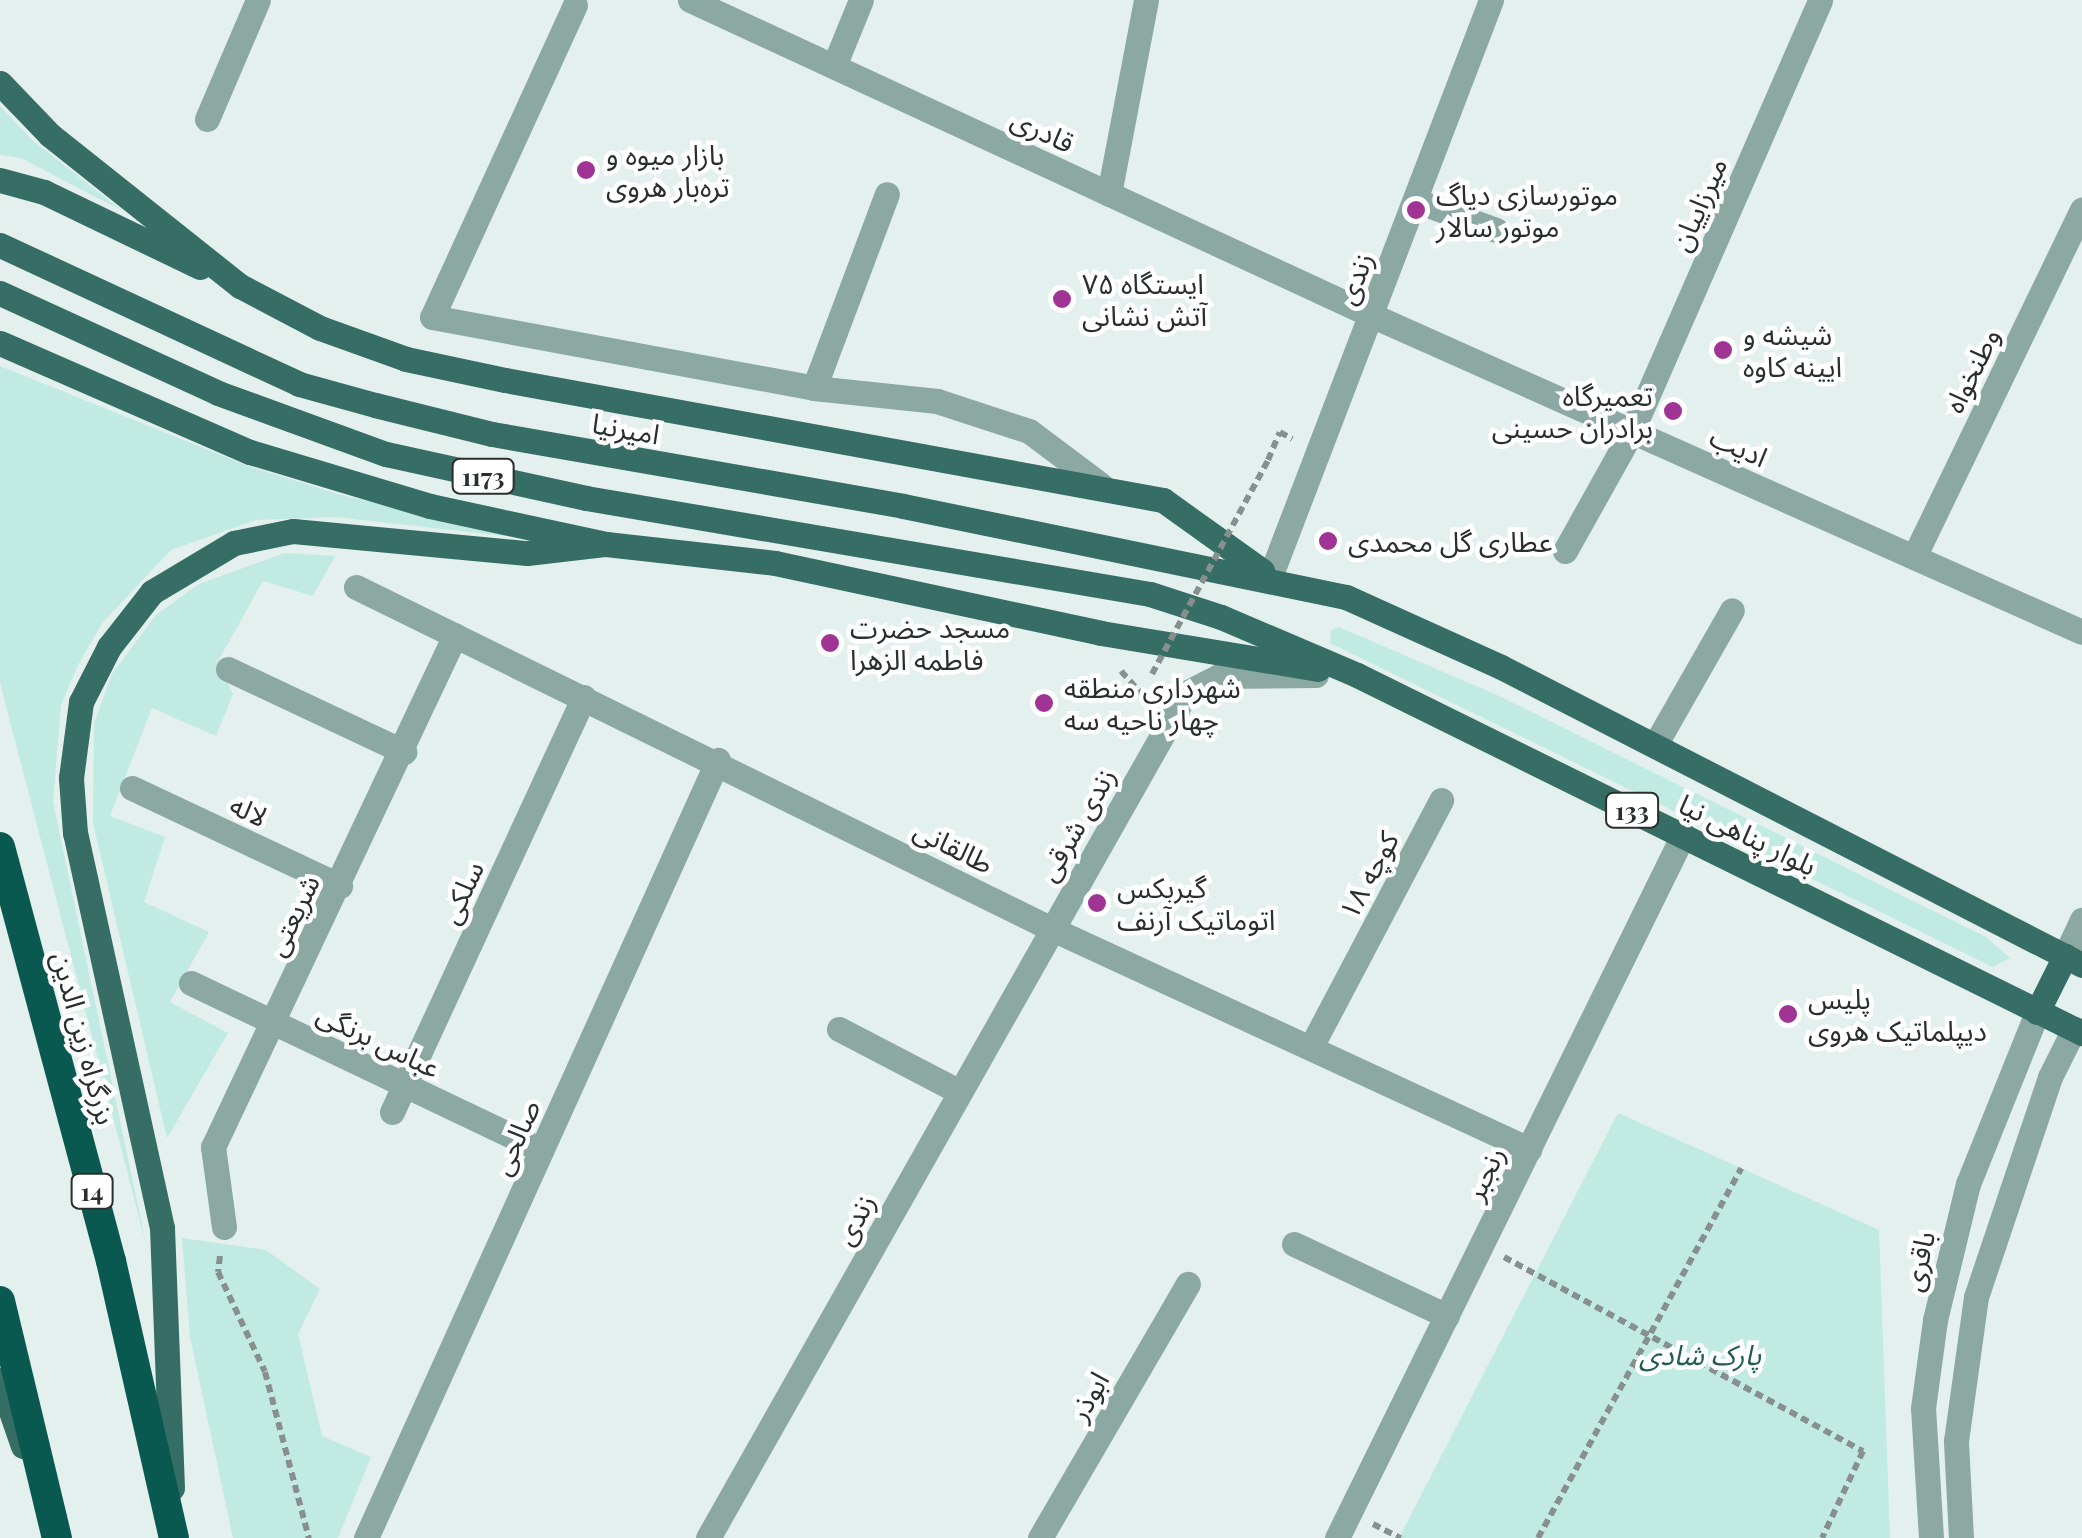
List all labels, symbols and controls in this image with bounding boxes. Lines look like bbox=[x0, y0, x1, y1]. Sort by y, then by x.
street label: قادری bbox=[1006, 101, 1080, 159]
place label: بازار میوه و تره‌بار هروی bbox=[606, 137, 730, 203]
street label: میرزاییان bbox=[1663, 152, 1733, 256]
marker: بازار میوه و تره‌بار هروی bbox=[575, 159, 597, 181]
place label: موتورسازی دیاگ موتور سالار bbox=[1436, 177, 1618, 243]
marker: موتورسازی دیاگ موتور سالار bbox=[1405, 199, 1427, 221]
street label: زندی bbox=[1328, 247, 1380, 309]
place label: ایستگاه ۷۵ آتش نشانی bbox=[1082, 266, 1207, 332]
marker: ایستگاه ۷۵ آتش نشانی bbox=[1051, 288, 1073, 310]
place label: شیشه و ایینه کاوه bbox=[1743, 317, 1842, 383]
street label: وطنخواه bbox=[1936, 322, 2006, 418]
marker: شیشه و ایینه کاوه bbox=[1712, 339, 1734, 361]
place label: تعمیرگاه برادران حسینی bbox=[1492, 378, 1653, 444]
marker: تعمیرگاه برادران حسینی bbox=[1662, 400, 1684, 422]
street label: امیرنیا bbox=[590, 406, 662, 450]
street label: ادیب bbox=[1705, 419, 1773, 473]
road number: 1173 bbox=[450, 456, 516, 496]
place label: عطاری گل محمدی bbox=[1348, 524, 1552, 558]
marker: عطاری گل محمدی bbox=[1317, 530, 1339, 552]
place label: مسجد حضرت فاطمه الزهرا bbox=[850, 610, 1010, 676]
marker: مسجد حضرت فاطمه الزهرا bbox=[819, 632, 841, 654]
place label: شهرداری منطقه چهار ناحیه سه bbox=[1064, 670, 1241, 736]
marker: شهرداری منطقه چهار ناحیه سه bbox=[1033, 692, 1055, 714]
street label: زندی شرقی bbox=[1030, 761, 1122, 887]
street label: بلوار پناهی نیا bbox=[1674, 786, 1822, 882]
street label: لاله bbox=[225, 787, 273, 833]
road number: 133 bbox=[1604, 790, 1660, 830]
street label: طالقانی bbox=[909, 812, 999, 880]
street label: کوچه ۱۸ bbox=[1331, 826, 1405, 924]
street label: سلکی bbox=[432, 855, 490, 929]
street label: شریعتی bbox=[258, 869, 326, 961]
place label: گیربکس اتوماتیک آرنف bbox=[1117, 870, 1275, 936]
marker: گیربکس اتوماتیک آرنف bbox=[1086, 892, 1108, 914]
street label: بزرگراه زین الدین bbox=[46, 948, 124, 1128]
place label: پلیس دیپلماتیک هروی bbox=[1808, 981, 1987, 1047]
street label: عباس برنگی bbox=[312, 996, 446, 1084]
marker: پلیس دیپلماتیک هروی bbox=[1777, 1003, 1799, 1025]
street label: صالحی bbox=[484, 1094, 546, 1180]
street label: رنجبر bbox=[1457, 1141, 1511, 1205]
road number: 14 bbox=[70, 1171, 114, 1211]
street label: زندی bbox=[826, 1188, 882, 1250]
street label: باقری bbox=[1895, 1228, 1941, 1294]
park label: پارک شادی bbox=[1639, 1337, 1761, 1371]
street label: ابوذر bbox=[1061, 1365, 1115, 1427]

